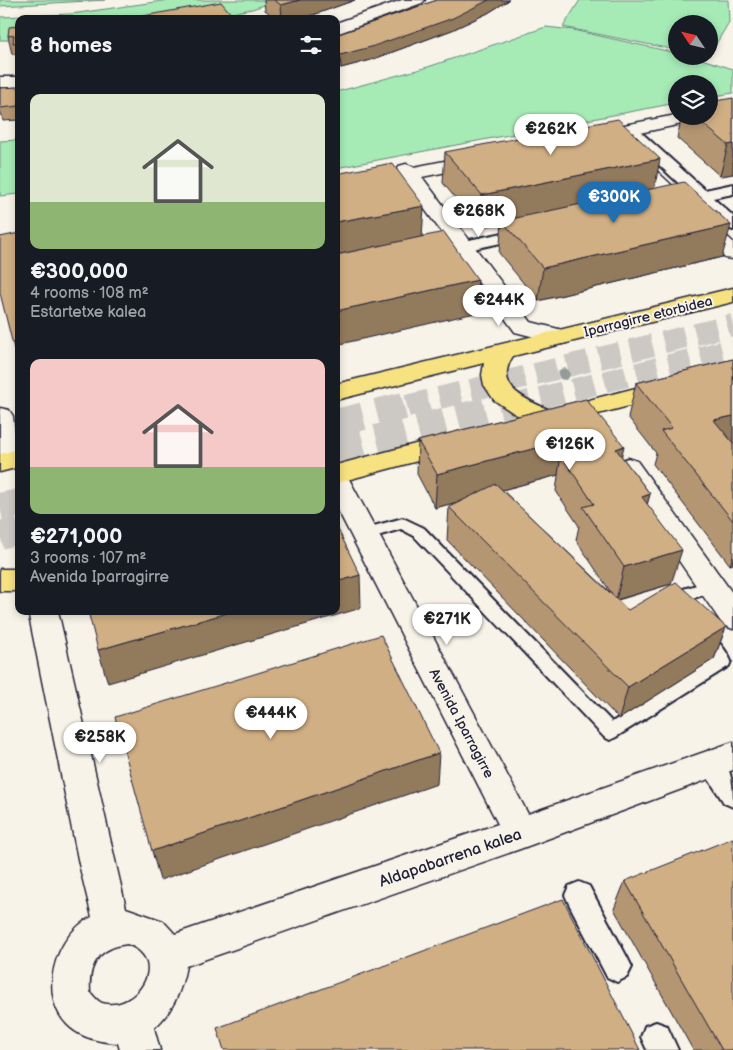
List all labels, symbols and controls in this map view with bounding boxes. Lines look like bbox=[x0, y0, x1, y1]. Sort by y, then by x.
north arrow bbox=[668, 15, 718, 65]
map controls bbox=[668, 15, 718, 125]
icon: filters bbox=[297, 31, 325, 59]
text: 8 homes bbox=[30, 33, 112, 58]
button: layers bbox=[668, 75, 718, 125]
pin: €262K bbox=[516, 114, 586, 156]
text: €262K bbox=[525, 120, 577, 139]
icon: home bbox=[133, 126, 223, 216]
pin: €300K bbox=[579, 182, 649, 224]
text: €300K bbox=[588, 188, 640, 207]
pin: €268K bbox=[444, 196, 514, 238]
text: €268K bbox=[453, 202, 505, 221]
text: €300,000 bbox=[30, 259, 128, 284]
text: 4 rooms · 108 m² bbox=[30, 284, 149, 303]
pin: €244K bbox=[464, 284, 534, 327]
text: €244K bbox=[474, 291, 524, 310]
street label: Iparragirre etorbidea bbox=[582, 292, 714, 341]
text: Estartetxe kalea bbox=[30, 303, 146, 322]
icon: home bbox=[133, 391, 223, 481]
pin: €126K bbox=[535, 428, 605, 471]
text: €126K bbox=[546, 435, 594, 454]
text: €271,000 bbox=[30, 524, 122, 549]
text: 3 rooms · 107 m² bbox=[30, 549, 146, 568]
text: Avenida Iparragirre bbox=[30, 568, 169, 587]
pin: €271K bbox=[412, 604, 482, 646]
text: €271K bbox=[423, 610, 471, 629]
street label: Avenida Iparragirre bbox=[426, 666, 498, 781]
pin: €444K bbox=[236, 698, 306, 740]
text: €444K bbox=[245, 704, 297, 723]
pin: €258K bbox=[65, 722, 135, 764]
text: €258K bbox=[74, 728, 126, 747]
street label: Aldapabarrena kalea bbox=[377, 825, 524, 892]

